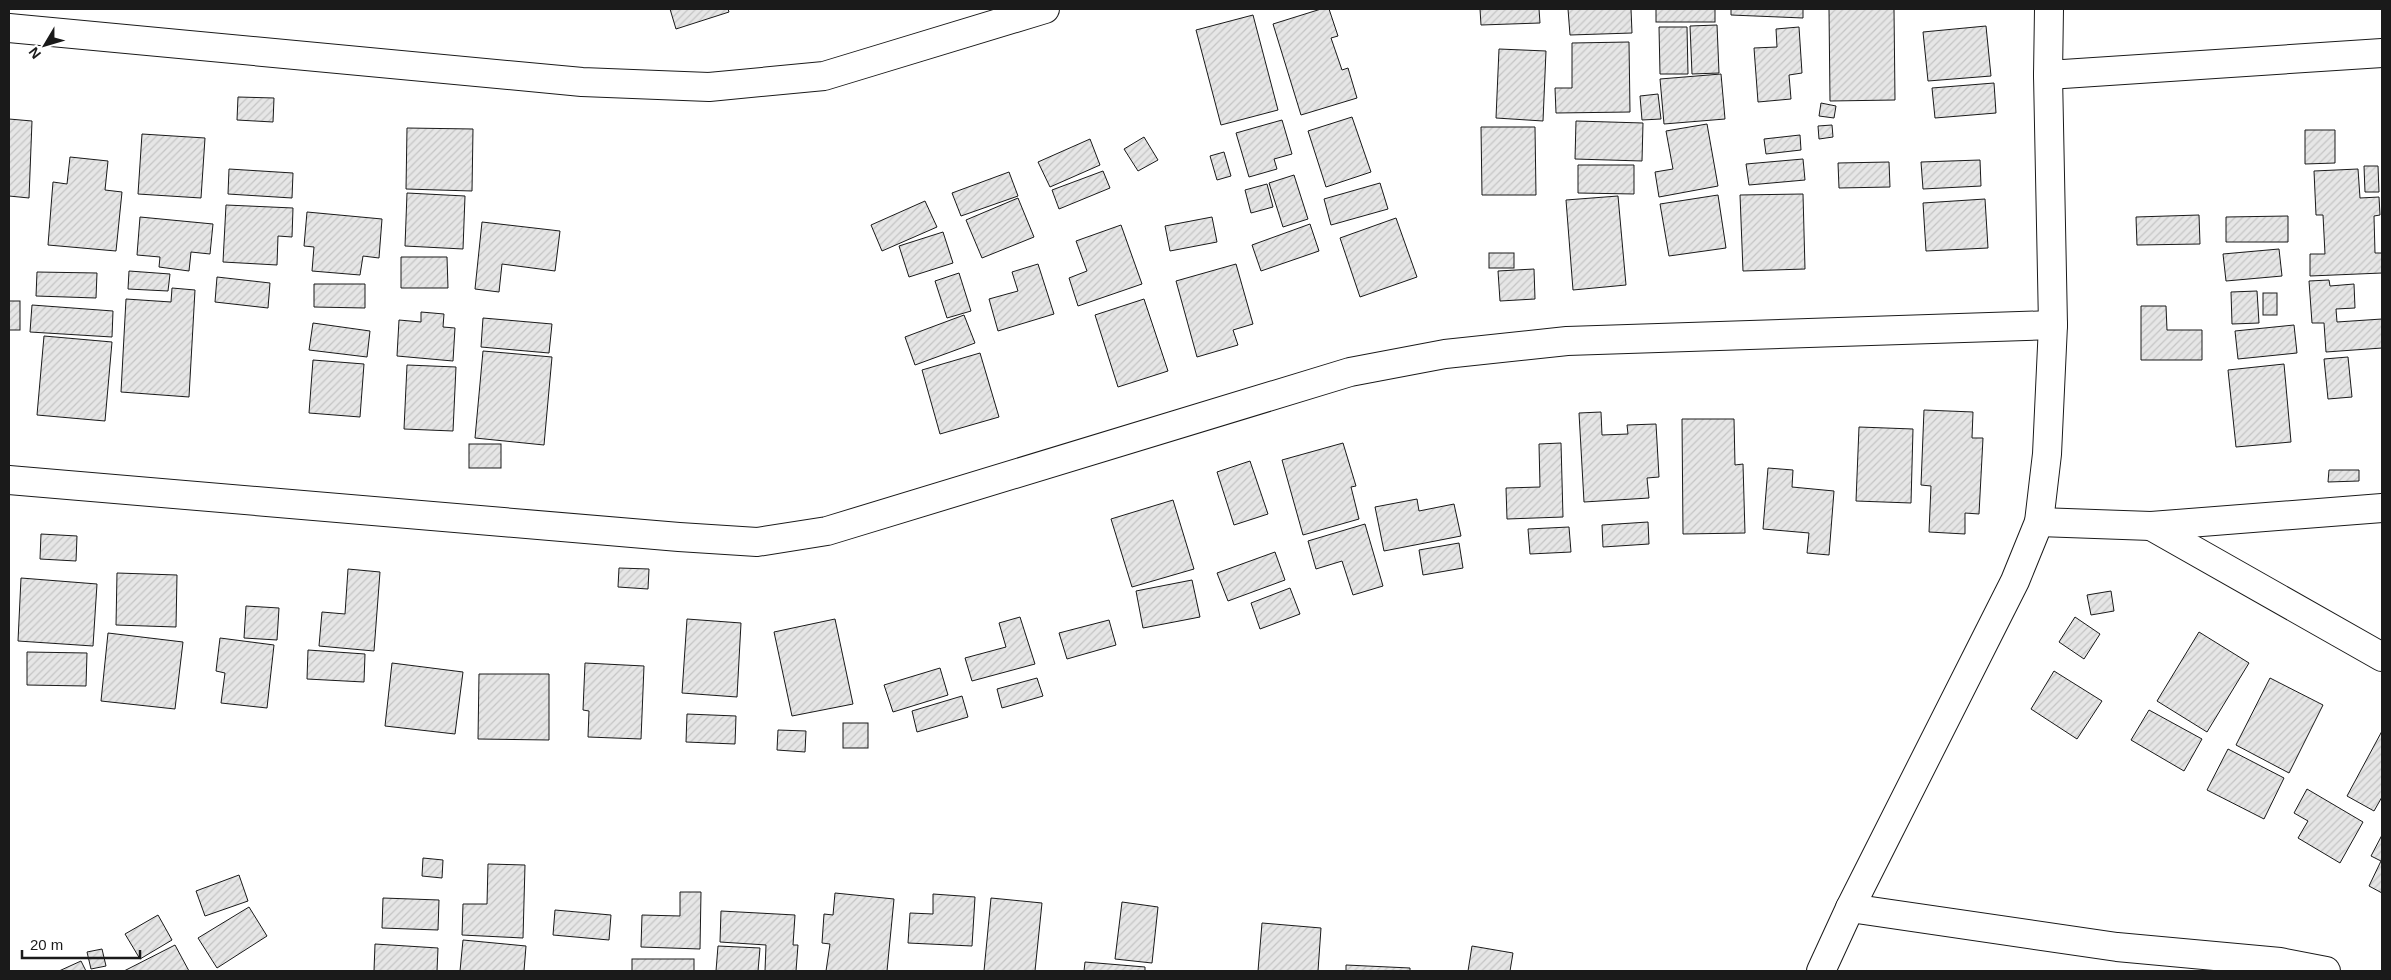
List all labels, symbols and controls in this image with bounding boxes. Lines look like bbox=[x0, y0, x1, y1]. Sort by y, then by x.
north arrow bbox=[20, 20, 70, 70]
text: N bbox=[25, 44, 44, 62]
scale bar bbox=[22, 928, 140, 960]
text: 20 m bbox=[30, 936, 63, 953]

